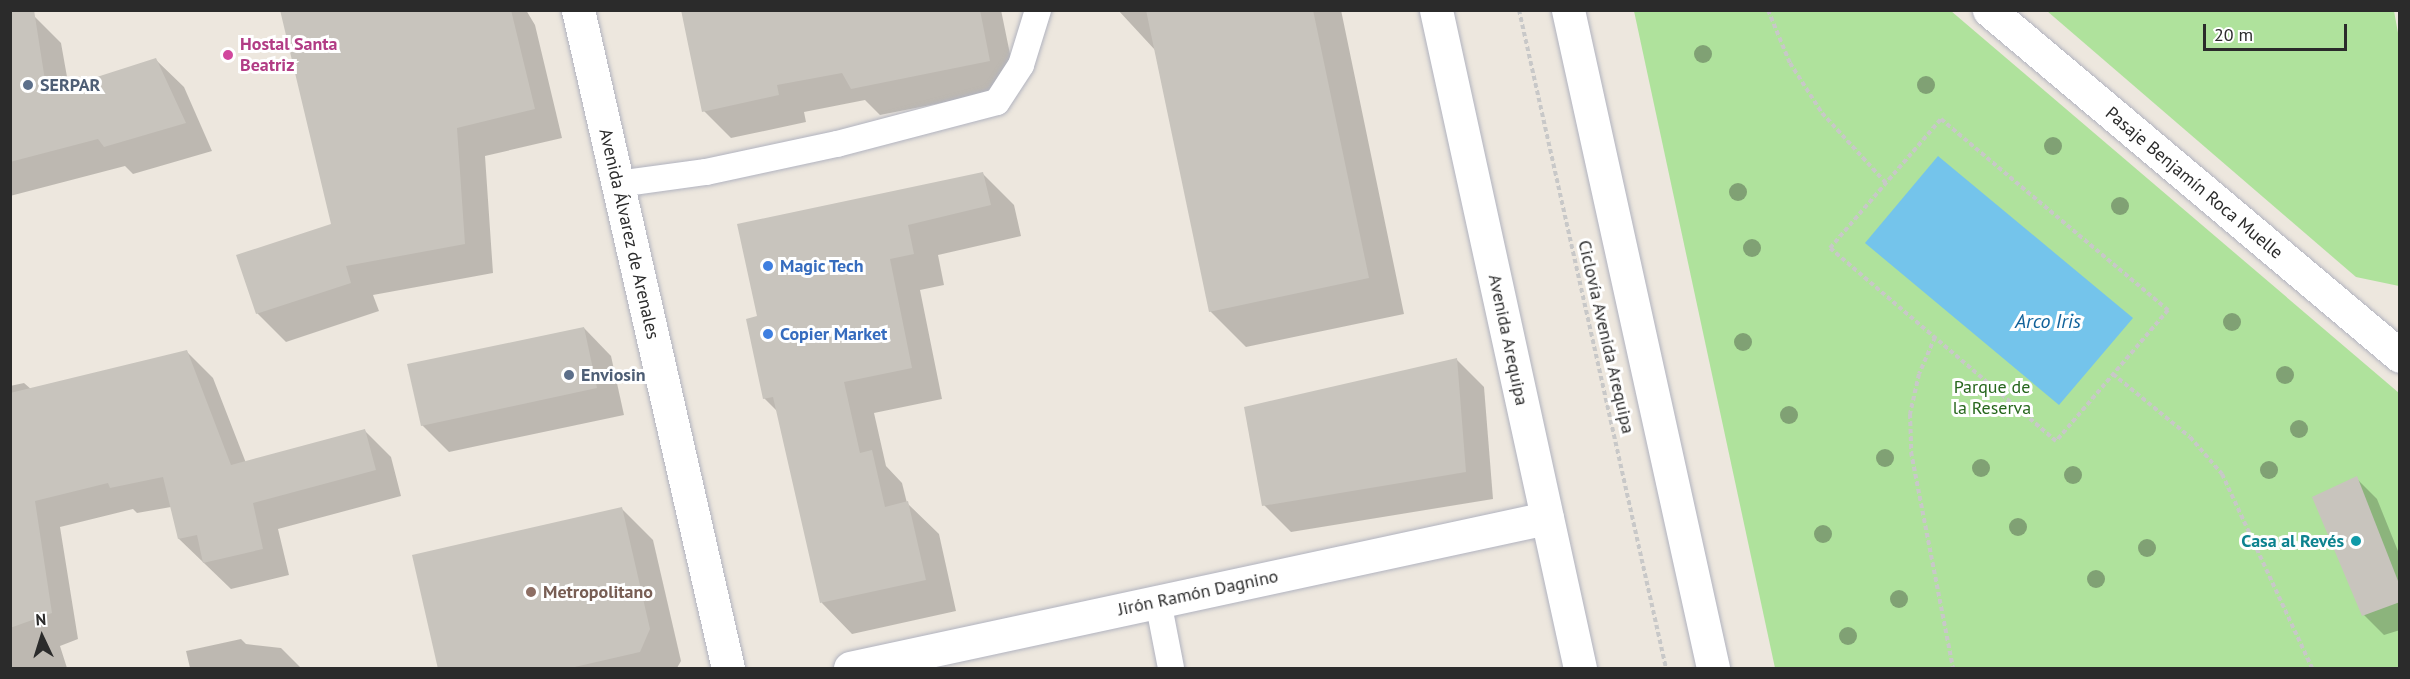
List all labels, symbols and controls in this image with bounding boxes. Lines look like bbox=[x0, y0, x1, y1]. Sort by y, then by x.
scale bar bbox=[2206, 12, 2350, 50]
text: 20 m bbox=[2214, 23, 2253, 46]
place label: Hostal Santa Beatriz bbox=[240, 34, 338, 76]
marker: Hostal Santa Beatriz bbox=[221, 48, 235, 62]
place label: SERPAR bbox=[40, 74, 100, 96]
marker: SERPAR bbox=[21, 78, 35, 92]
street label: Pasaje Benjamín Roca Muelle bbox=[2101, 102, 2287, 264]
street label: Avenida Álvarez de Arenales bbox=[594, 126, 664, 342]
street label: Ciclovía Avenida Arequipa bbox=[1573, 238, 1639, 436]
place label: Magic Tech bbox=[780, 255, 865, 277]
marker: Magic Tech bbox=[761, 259, 775, 273]
street label: Avenida Arequipa bbox=[1483, 272, 1533, 408]
water label: Arco Iris bbox=[2015, 309, 2081, 333]
place label: Copier Market bbox=[780, 323, 887, 345]
marker: Copier Market bbox=[761, 327, 775, 341]
place label: Enviosin bbox=[581, 364, 646, 386]
marker: Enviosin bbox=[562, 368, 576, 382]
park label: Parque de la Reserva bbox=[1953, 377, 2031, 420]
place label: Casa al Revés bbox=[2241, 530, 2344, 552]
marker: Casa al Revés bbox=[2349, 534, 2363, 548]
street label: Jirón Ramón Dagnino bbox=[1116, 565, 1280, 621]
place label: Metropolitano bbox=[543, 581, 653, 603]
marker: Metropolitano bbox=[524, 585, 538, 599]
north arrow bbox=[12, 607, 72, 667]
text: N bbox=[35, 609, 47, 629]

